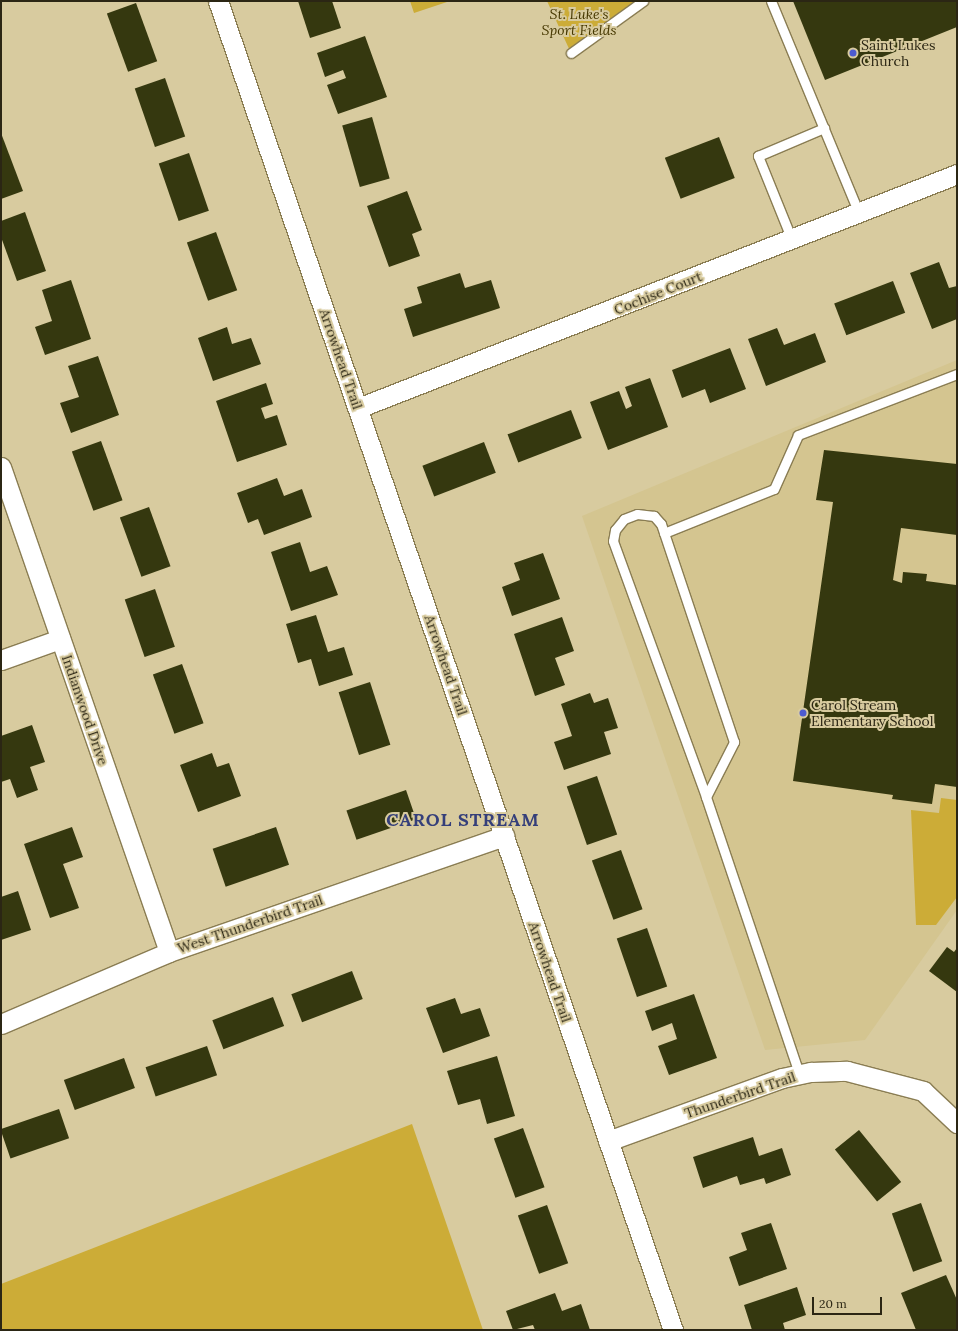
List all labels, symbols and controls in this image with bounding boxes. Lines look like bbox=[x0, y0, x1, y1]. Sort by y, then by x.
park label: St. Luke's Sport Fields bbox=[541, 6, 617, 38]
place label: Saint Lukes Church bbox=[861, 37, 936, 70]
marker: Saint Lukes Church bbox=[848, 48, 858, 58]
street label: Cochise Court bbox=[612, 268, 704, 318]
street label: Arrowhead Trail bbox=[316, 307, 366, 411]
street label: Arrowhead Trail bbox=[421, 613, 471, 717]
street label: Indianwood Drive bbox=[58, 653, 112, 767]
place label: Carol Stream Elementary School bbox=[811, 697, 934, 730]
marker: Carol Stream Elementary School bbox=[798, 708, 808, 718]
district label: CAROL STREAM bbox=[386, 809, 540, 831]
street label: West Thunderbird Trail bbox=[175, 891, 325, 957]
street label: Arrowhead Trail bbox=[525, 920, 575, 1024]
street label: Thunderbird Trail bbox=[682, 1068, 798, 1122]
scale bar bbox=[814, 1289, 884, 1315]
text: 20 m bbox=[819, 1296, 847, 1311]

